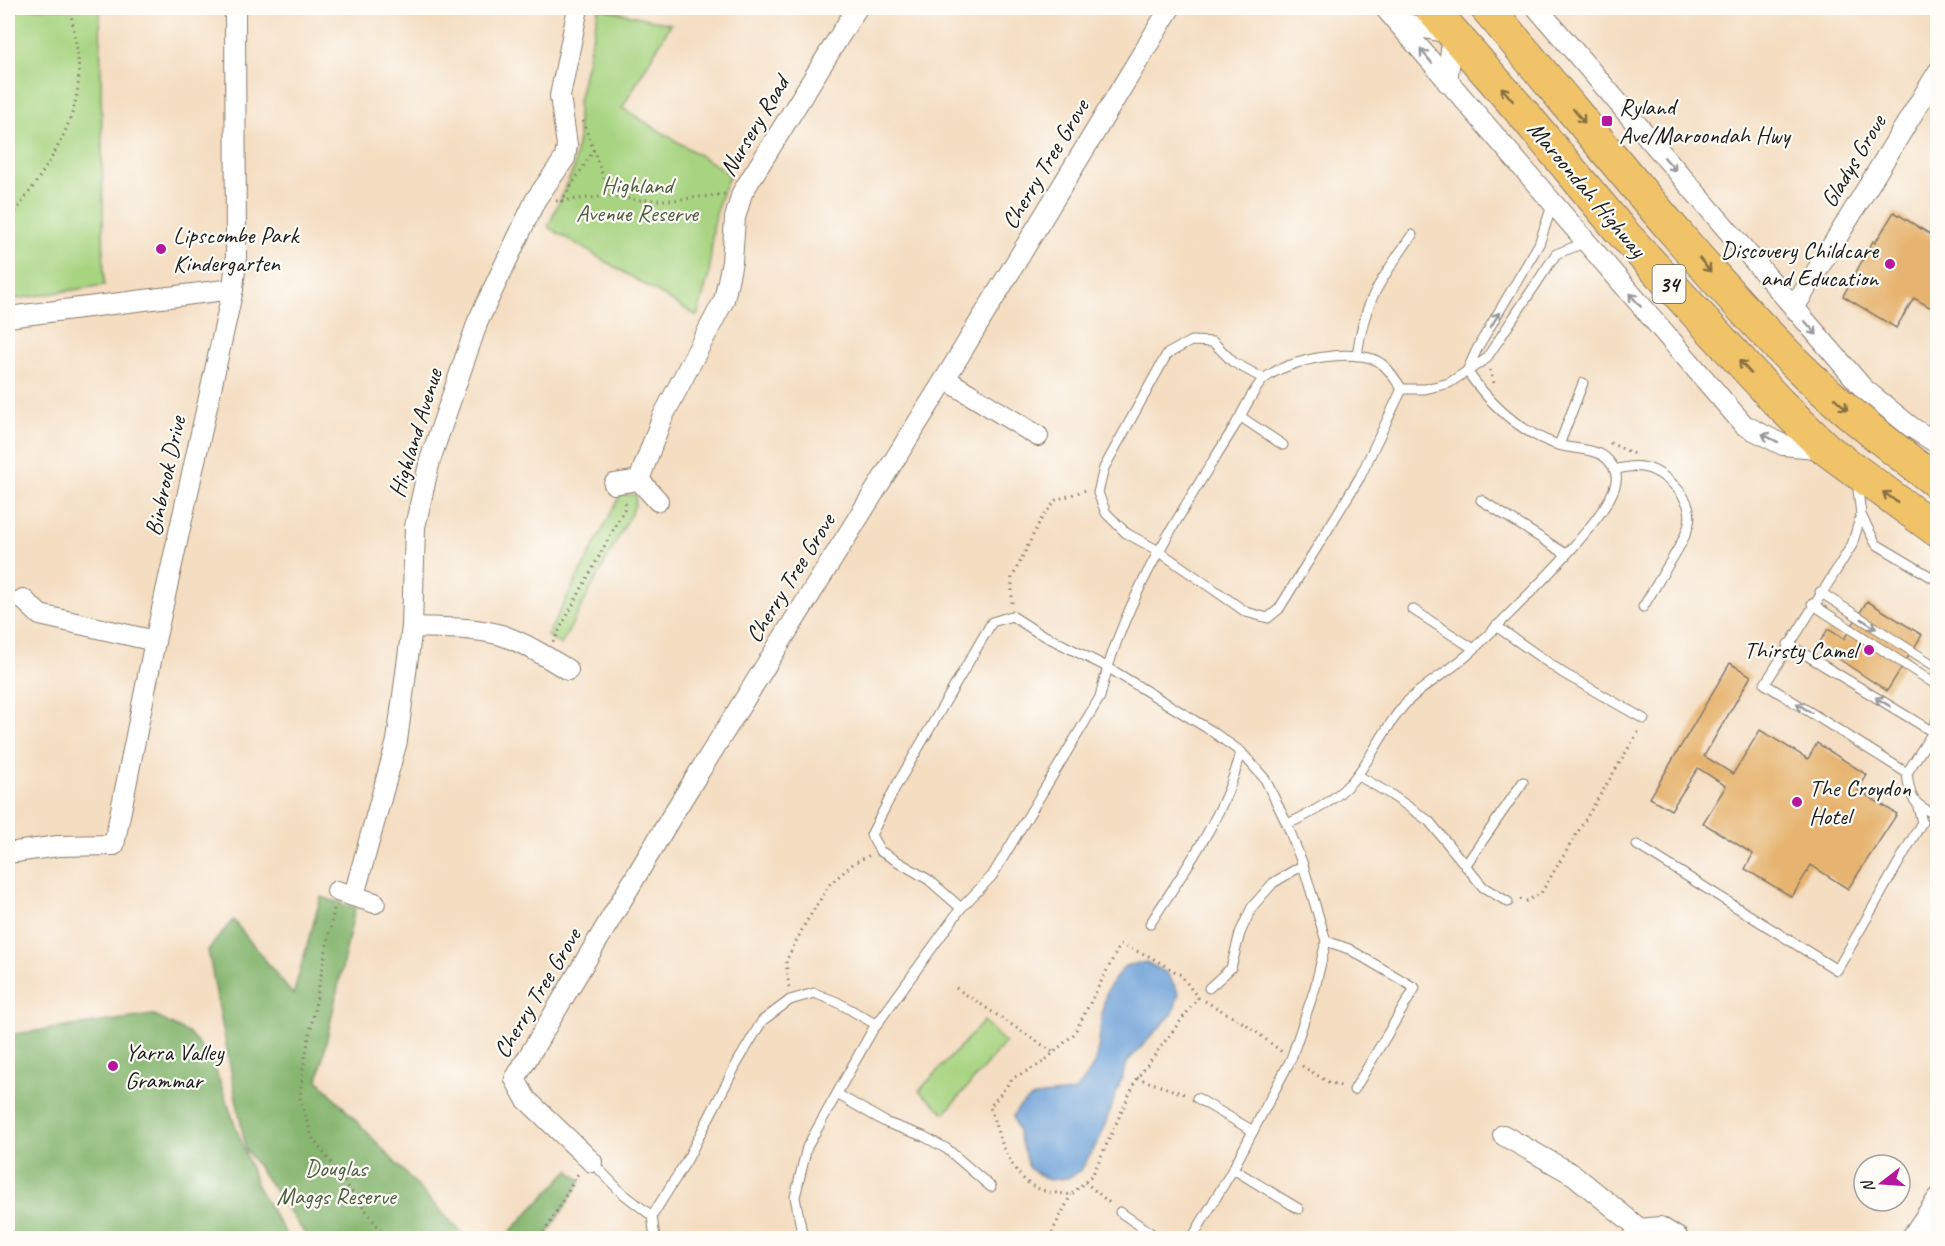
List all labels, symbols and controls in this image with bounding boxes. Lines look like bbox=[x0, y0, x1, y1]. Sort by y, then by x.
one-way arrow bbox=[1419, 49, 1433, 64]
street label: Nursery Road bbox=[712, 67, 797, 182]
one-way arrow bbox=[1500, 86, 1513, 102]
street label: Cherry Tree Grove bbox=[994, 92, 1097, 234]
place label: Ryland Ave/Maroondah Hwy bbox=[1619, 92, 1792, 150]
street label: Gladys Grove bbox=[1814, 107, 1893, 213]
one-way arrow bbox=[1573, 108, 1586, 124]
marker: Ryland Ave/Maroondah Hwy bbox=[1600, 114, 1614, 128]
street label: Maroondah Highway bbox=[1521, 115, 1654, 265]
one-way arrow bbox=[1664, 156, 1677, 172]
park label: Highland Avenue Reserve bbox=[576, 170, 700, 228]
place label: Lipscombe Park Kindergarten bbox=[173, 220, 300, 278]
place label: Discovery Childcare and Education bbox=[1721, 235, 1880, 293]
marker: Lipscombe Park Kindergarten bbox=[154, 242, 168, 256]
one-way arrow bbox=[1698, 257, 1712, 272]
marker: Discovery Childcare and Education bbox=[1883, 257, 1897, 271]
road number: 34 bbox=[1652, 265, 1686, 303]
one-way arrow bbox=[1628, 292, 1641, 308]
one-way arrow bbox=[1489, 312, 1501, 329]
one-way arrow bbox=[1804, 320, 1818, 335]
one-way arrow bbox=[1738, 360, 1752, 375]
street label: Highland Avenue bbox=[381, 363, 449, 501]
one-way arrow bbox=[1834, 397, 1849, 411]
street label: Binbrook Drive bbox=[138, 411, 193, 538]
one-way arrow bbox=[1761, 432, 1779, 443]
one-way arrow bbox=[1882, 491, 1899, 503]
street label: Cherry Tree Grove bbox=[739, 506, 843, 648]
one-way arrow bbox=[1860, 618, 1877, 630]
place label: Thirsty Camel bbox=[1744, 635, 1861, 665]
marker: Thirsty Camel bbox=[1862, 643, 1876, 657]
one-way arrow bbox=[1875, 695, 1892, 707]
one-way arrow bbox=[1796, 702, 1813, 714]
place label: The Croydon Hotel bbox=[1809, 773, 1911, 831]
marker: The Croydon Hotel bbox=[1790, 795, 1804, 809]
street label: Cherry Tree Grove bbox=[486, 921, 589, 1063]
place label: Yarra Valley Grammar bbox=[125, 1037, 225, 1095]
marker: Yarra Valley Grammar bbox=[106, 1059, 120, 1073]
park label: Douglas Maggs Reserve bbox=[277, 1153, 398, 1211]
north arrow bbox=[1852, 1153, 1912, 1213]
text: N bbox=[1857, 1176, 1880, 1195]

